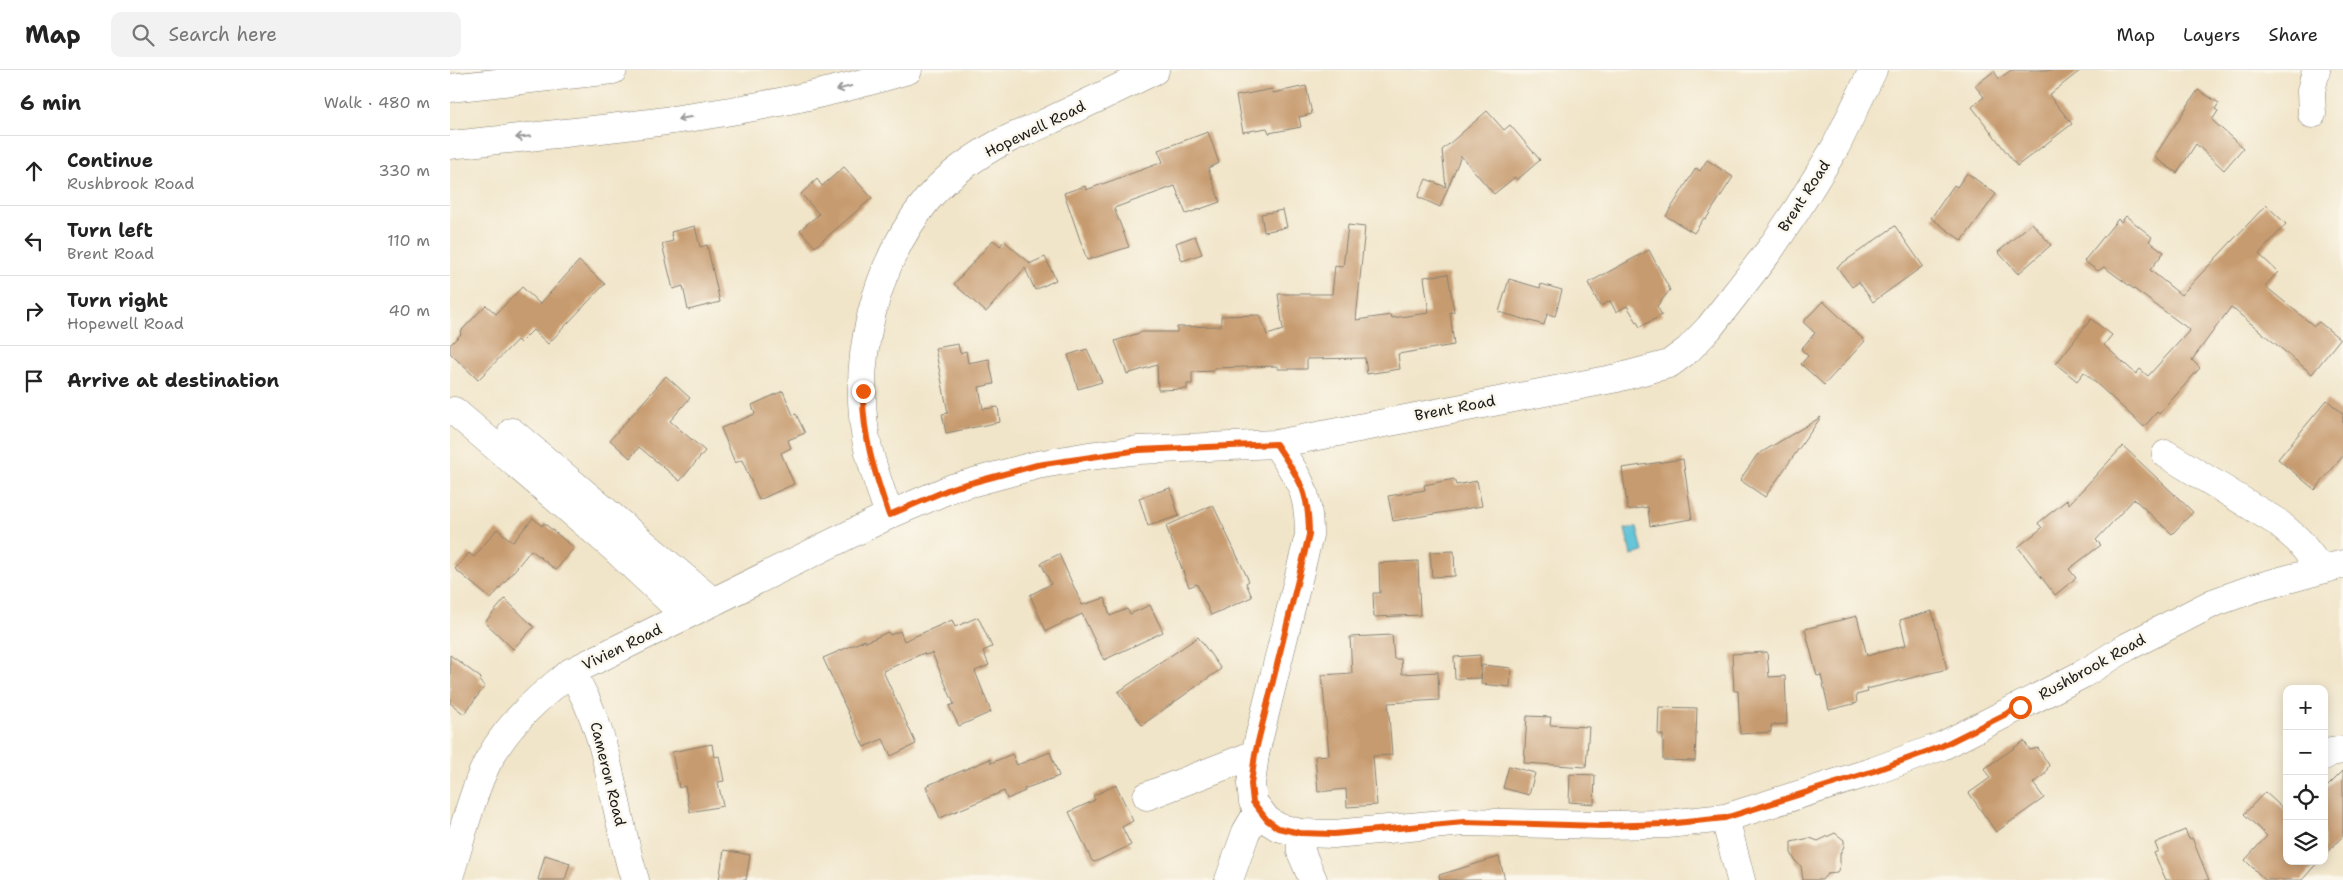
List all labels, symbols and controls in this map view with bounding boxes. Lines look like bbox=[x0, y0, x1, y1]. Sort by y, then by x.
search box bbox=[111, 12, 461, 57]
text: Map bbox=[25, 19, 81, 51]
icon: search bbox=[129, 21, 157, 49]
text: Search here bbox=[169, 22, 277, 47]
text: Map bbox=[2117, 23, 2155, 47]
text: Layers bbox=[2183, 23, 2240, 47]
text: Share bbox=[2268, 23, 2318, 47]
one-way arrow bbox=[837, 83, 853, 93]
text: 6 min bbox=[20, 89, 81, 117]
text: Walk · 480 m bbox=[324, 92, 430, 113]
street label: Hopewell Road bbox=[981, 96, 1089, 162]
one-way arrow bbox=[677, 113, 693, 123]
one-way arrow bbox=[516, 132, 532, 142]
text: Continue bbox=[67, 148, 153, 173]
street label: Brent Road bbox=[1773, 156, 1835, 236]
icon: ahead bbox=[20, 157, 48, 185]
text: 330 m bbox=[378, 160, 430, 181]
text: Rushbrook Road bbox=[67, 173, 194, 194]
text: Turn left bbox=[67, 218, 153, 243]
icon: left bbox=[20, 227, 48, 255]
text: 110 m bbox=[387, 230, 430, 251]
text: Brent Road bbox=[67, 243, 154, 264]
text: Turn right bbox=[67, 288, 168, 313]
icon: right bbox=[20, 297, 48, 325]
text: 40 m bbox=[388, 300, 430, 321]
text: Hopewell Road bbox=[67, 313, 184, 334]
icon: arrive bbox=[20, 367, 48, 395]
text: Arrive at destination bbox=[67, 368, 279, 393]
route end bbox=[852, 380, 875, 403]
street label: Brent Road bbox=[1413, 390, 1498, 426]
street label: Vivien Road bbox=[579, 619, 666, 675]
street label: Rushbrook Road bbox=[2035, 629, 2149, 705]
map controls bbox=[2283, 685, 2328, 865]
button: + bbox=[2283, 685, 2328, 730]
route start bbox=[2009, 696, 2032, 719]
street label: Cameron Road bbox=[585, 720, 631, 829]
button: − bbox=[2283, 730, 2328, 775]
button: locate bbox=[2283, 775, 2328, 820]
button: layers bbox=[2283, 820, 2328, 865]

